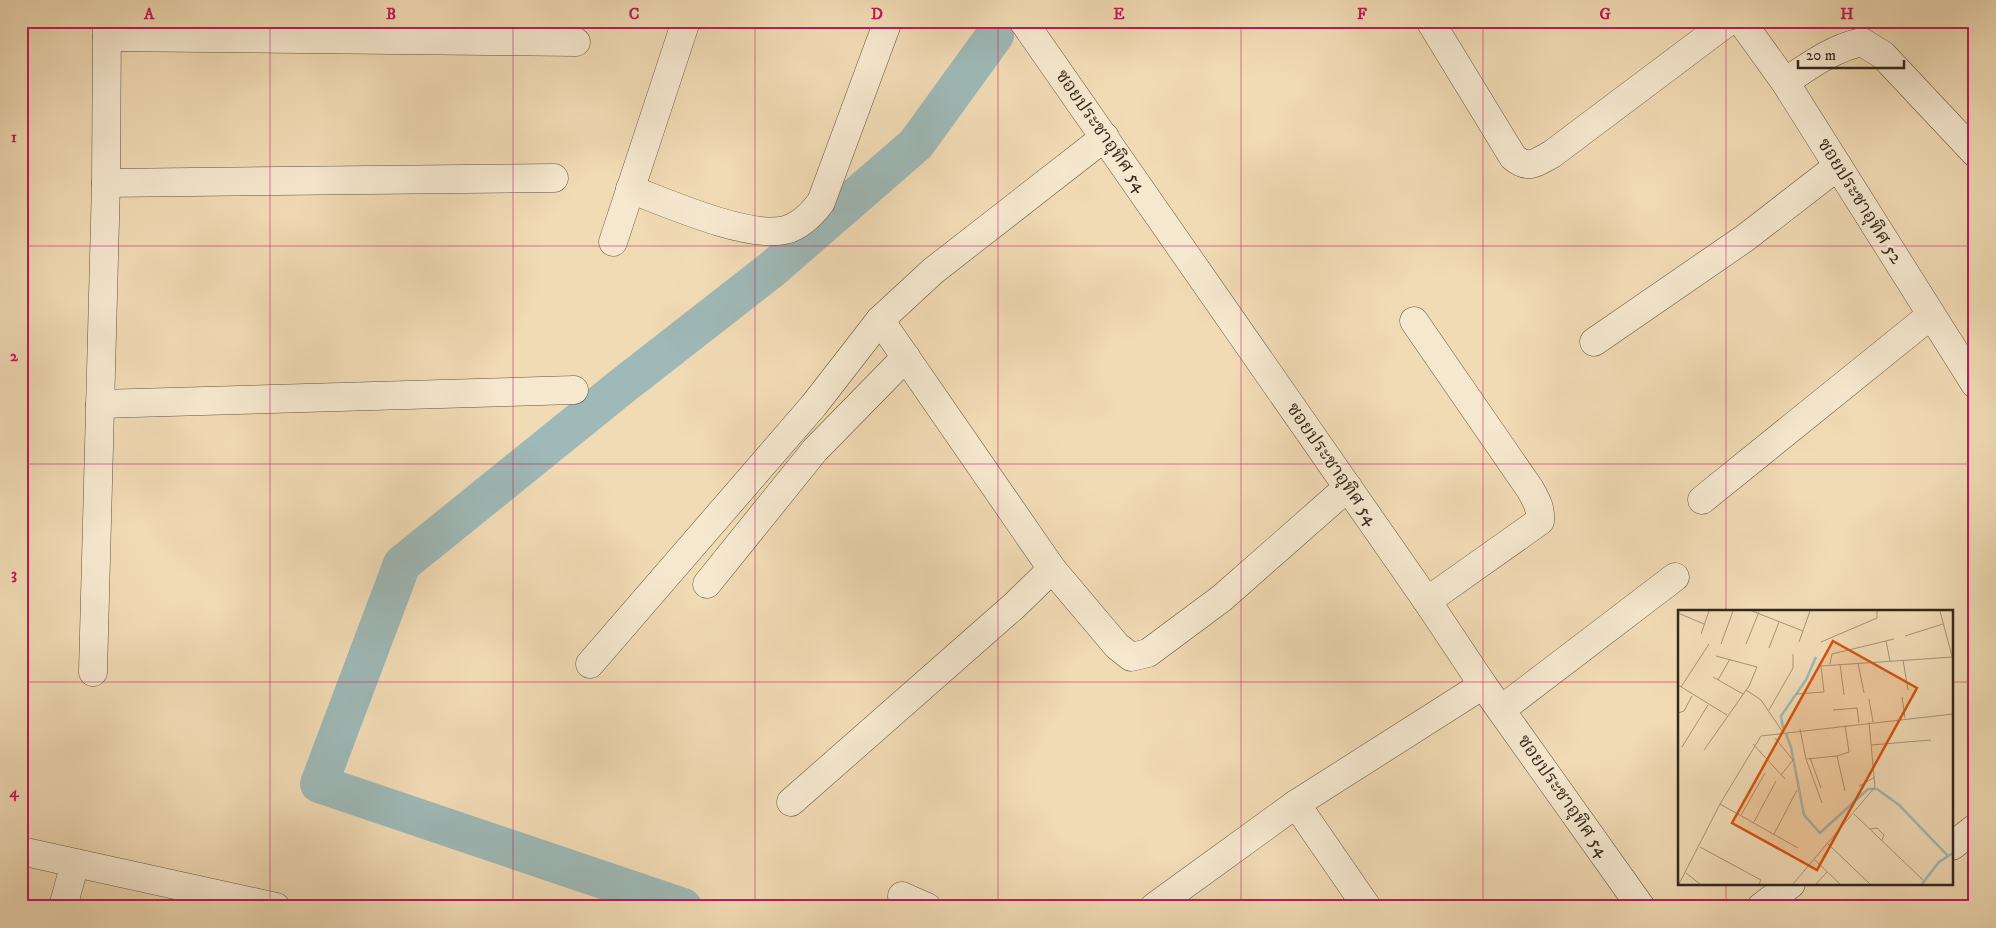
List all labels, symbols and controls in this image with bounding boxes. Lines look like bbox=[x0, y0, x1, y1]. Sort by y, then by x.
text: A bbox=[143, 4, 155, 24]
text: B bbox=[386, 4, 396, 24]
text: C bbox=[629, 4, 639, 24]
text: D bbox=[871, 4, 883, 24]
text: E bbox=[1113, 4, 1125, 24]
text: F bbox=[1357, 4, 1367, 24]
text: G bbox=[1599, 4, 1611, 24]
text: H bbox=[1840, 4, 1854, 24]
scale bar bbox=[1798, 38, 1905, 70]
text: 20 m bbox=[1806, 46, 1836, 65]
street label: ซอยประชาอุทิศ 54 bbox=[1050, 65, 1152, 198]
text: 1 bbox=[11, 127, 17, 147]
street label: ซอยประชาอุทิศ 52 bbox=[1812, 134, 1908, 269]
text: 2 bbox=[10, 346, 19, 366]
street label: ซอยประชาอุทิศ 54 bbox=[1281, 398, 1383, 531]
text: 3 bbox=[11, 564, 17, 584]
inset map bbox=[1678, 610, 1954, 886]
street label: ซอยประชาอุทิศ 54 bbox=[1512, 730, 1614, 863]
text: 4 bbox=[8, 782, 19, 802]

